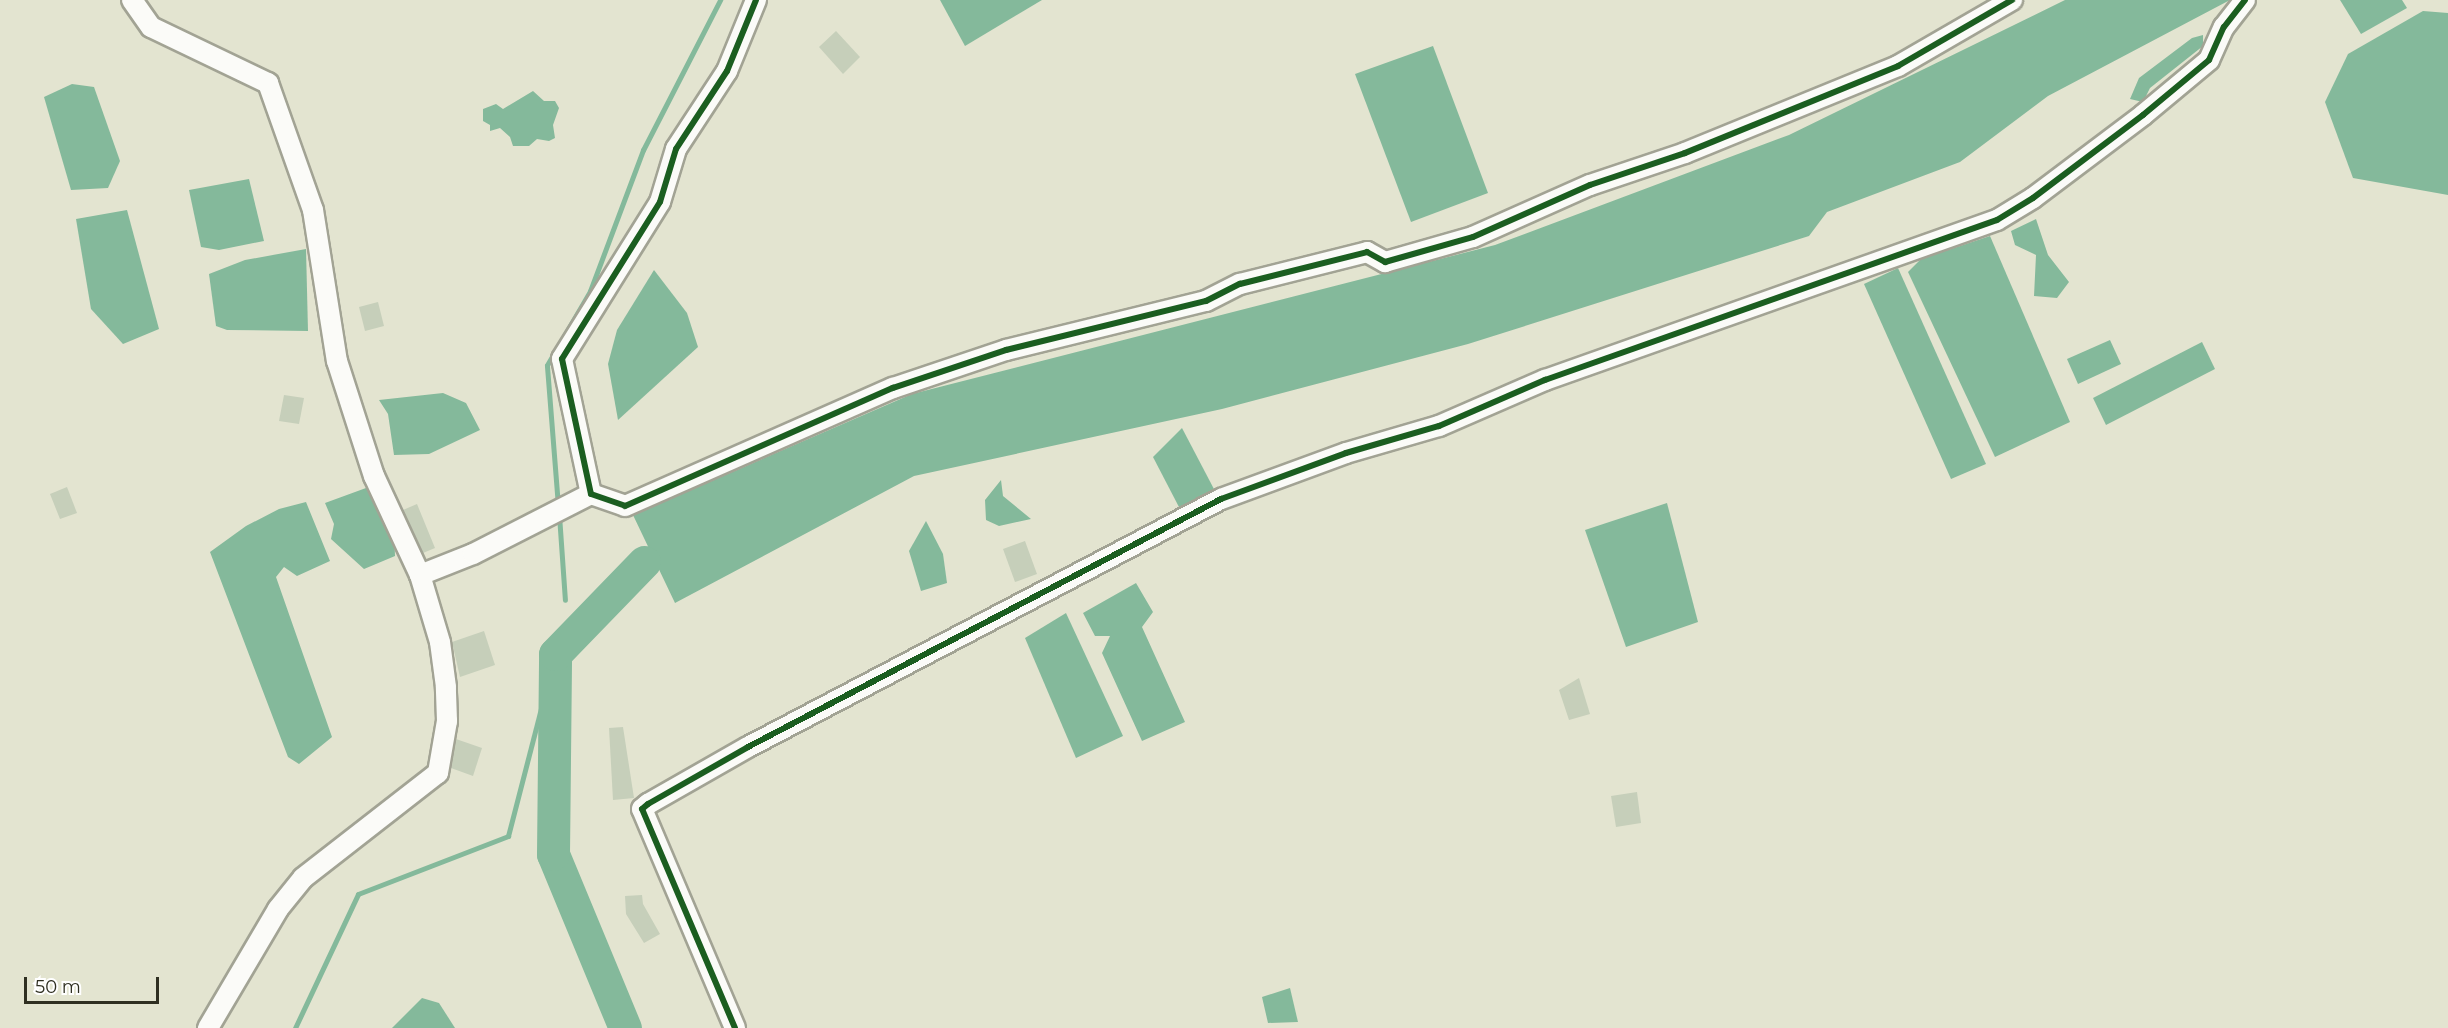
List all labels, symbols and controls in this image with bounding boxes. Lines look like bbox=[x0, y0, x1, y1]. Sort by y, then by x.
scale bar bbox=[27, 965, 162, 1003]
text: 50 m bbox=[35, 976, 81, 998]

